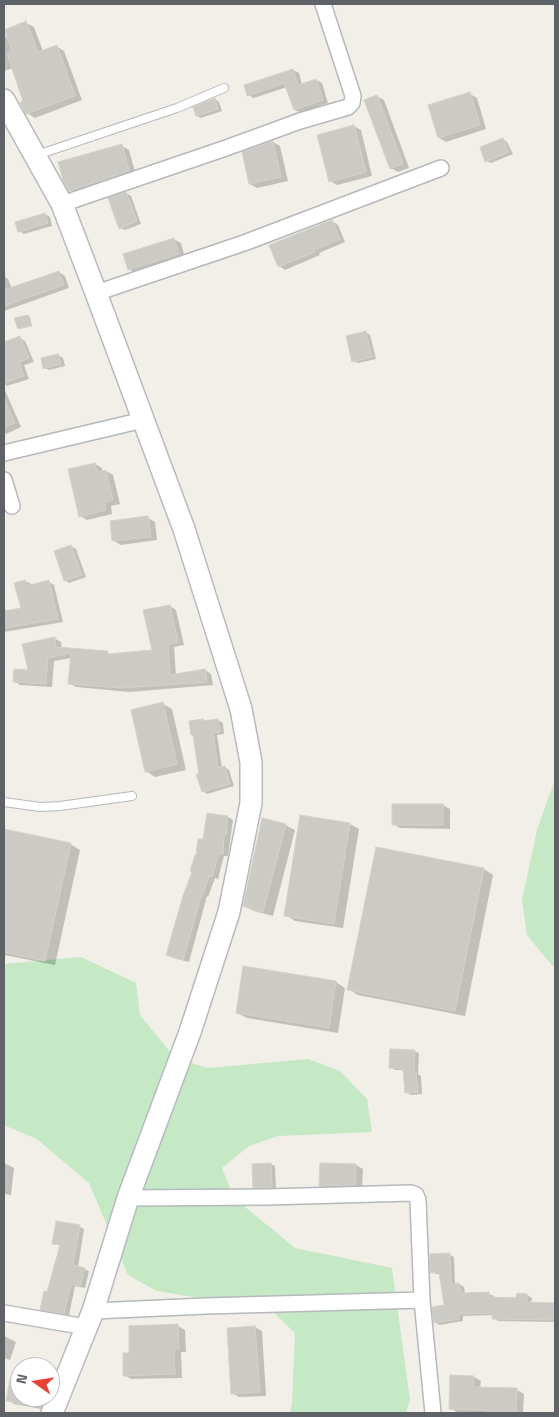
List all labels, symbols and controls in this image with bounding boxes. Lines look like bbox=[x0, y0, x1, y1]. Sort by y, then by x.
north arrow bbox=[10, 1357, 60, 1407]
text: N bbox=[10, 1372, 32, 1386]

